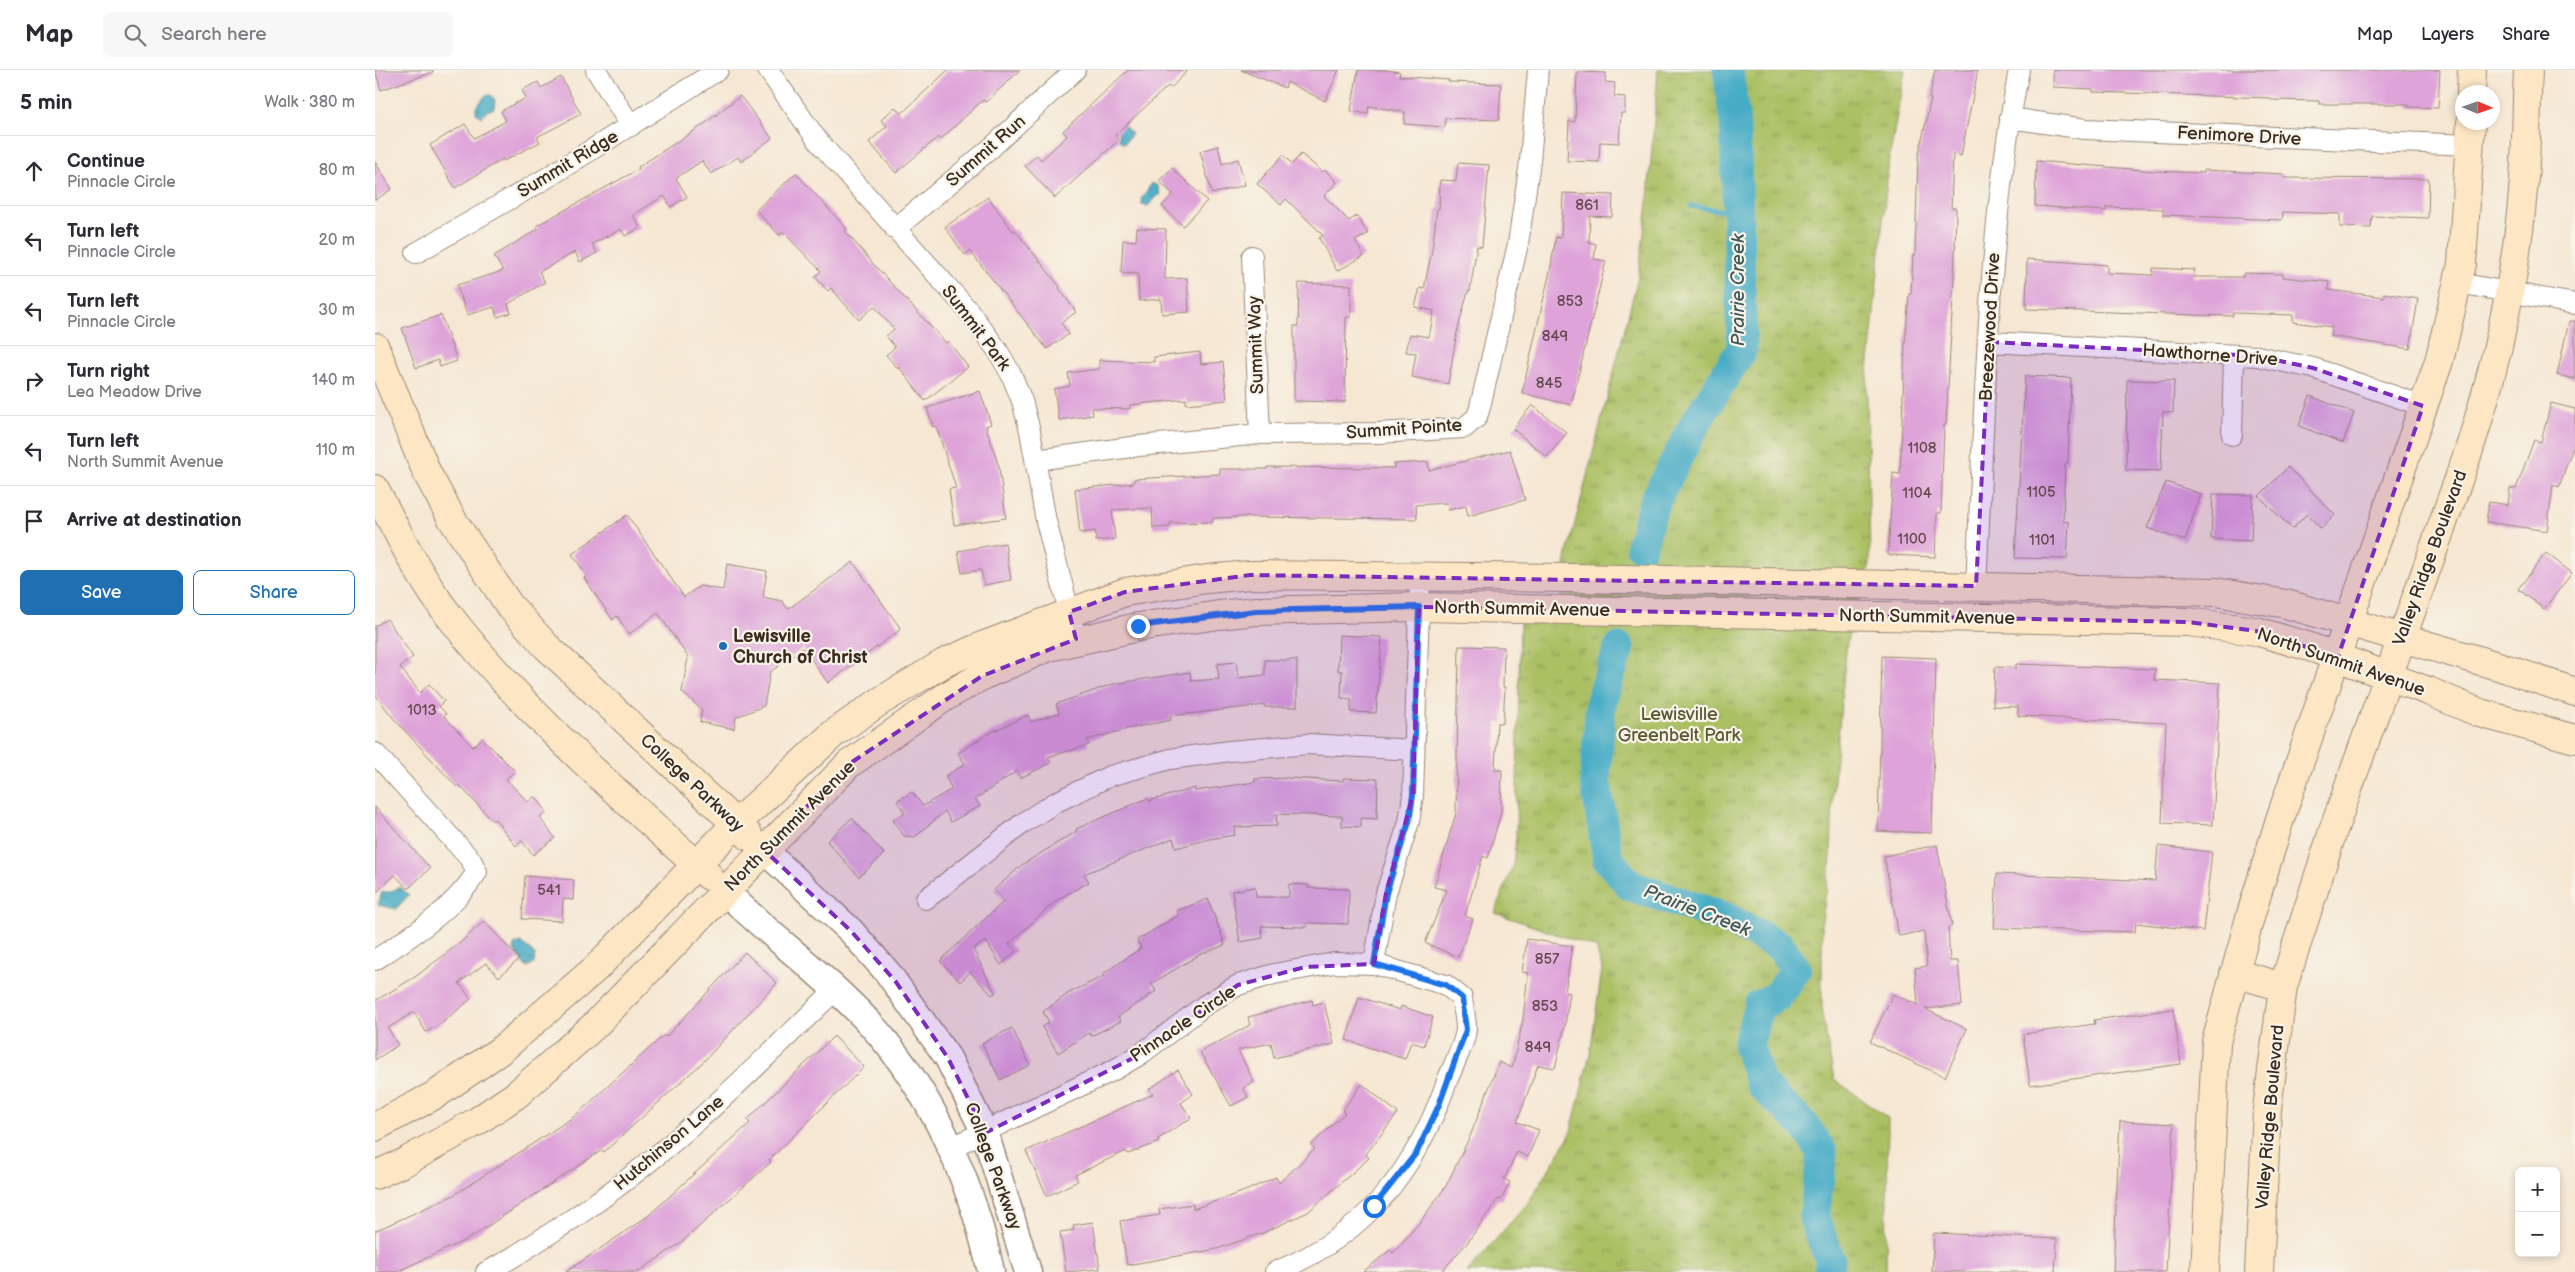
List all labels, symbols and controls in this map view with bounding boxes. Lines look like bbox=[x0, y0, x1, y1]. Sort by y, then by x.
search box bbox=[103, 12, 453, 57]
text: Map bbox=[25, 20, 73, 49]
icon: search bbox=[121, 21, 149, 49]
text: Search here bbox=[161, 23, 267, 46]
text: Map bbox=[2357, 24, 2393, 45]
text: Layers bbox=[2421, 24, 2474, 45]
text: Share bbox=[2502, 24, 2550, 45]
north arrow bbox=[2455, 85, 2500, 130]
text: 5 min bbox=[20, 90, 73, 115]
text: Walk · 380 m bbox=[264, 93, 355, 112]
street label: Summit Run bbox=[942, 111, 1030, 191]
street label: Fenimore Drive bbox=[2176, 122, 2302, 150]
street label: Summit Ridge bbox=[514, 126, 622, 202]
text: Continue bbox=[67, 150, 145, 173]
icon: ahead bbox=[20, 157, 48, 185]
text: 80 m bbox=[319, 161, 355, 180]
text: Pinnacle Circle bbox=[67, 173, 176, 192]
house number: 861 bbox=[1575, 196, 1599, 215]
text: Turn left bbox=[67, 220, 139, 243]
icon: left bbox=[20, 227, 48, 255]
text: 20 m bbox=[319, 231, 355, 250]
water label: Prairie Creek bbox=[1727, 233, 1750, 346]
text: Pinnacle Circle bbox=[67, 243, 176, 262]
street label: Breezewood Drive bbox=[1976, 252, 2004, 402]
street label: Summit Park bbox=[937, 281, 1015, 375]
text: Turn left bbox=[67, 290, 139, 313]
house number: 853 bbox=[1557, 292, 1583, 311]
street label: Summit Way bbox=[1244, 295, 1268, 394]
icon: left bbox=[20, 297, 48, 325]
text: 30 m bbox=[318, 301, 355, 320]
text: Pinnacle Circle bbox=[67, 313, 176, 332]
house number: 849 bbox=[1542, 327, 1568, 346]
street label: Hawthorne Drive bbox=[2142, 340, 2279, 370]
text: Turn right bbox=[67, 360, 150, 383]
icon: right bbox=[20, 367, 48, 395]
text: 140 m bbox=[312, 371, 355, 390]
house number: 845 bbox=[1536, 374, 1562, 393]
text: Lea Meadow Drive bbox=[67, 383, 202, 402]
street label: Summit Pointe bbox=[1345, 414, 1463, 444]
text: Turn left bbox=[67, 430, 139, 453]
icon: left bbox=[20, 437, 48, 465]
house number: 1108 bbox=[1907, 439, 1937, 458]
text: 110 m bbox=[316, 441, 355, 460]
text: North Summit Avenue bbox=[67, 453, 224, 472]
street label: Valley Ridge Boulevard bbox=[2388, 467, 2472, 649]
house number: 1105 bbox=[2026, 483, 2056, 502]
house number: 1104 bbox=[1902, 484, 1932, 503]
icon: arrive bbox=[20, 507, 48, 535]
text: Arrive at destination bbox=[67, 509, 242, 532]
house number: 1100 bbox=[1897, 530, 1927, 549]
house number: 1101 bbox=[2029, 531, 2055, 550]
button: Save bbox=[20, 570, 183, 615]
button: Share bbox=[193, 570, 355, 615]
street label: North Summit Avenue bbox=[1434, 597, 1611, 621]
street label: North Summit Avenue bbox=[1839, 605, 2016, 629]
route end bbox=[1127, 615, 1150, 638]
street label: North Summit Avenue bbox=[2254, 623, 2428, 701]
place label: Lewisville Church of Christ bbox=[733, 626, 868, 668]
marker: Lewisville Church of Christ bbox=[717, 640, 729, 652]
house number: 1013 bbox=[407, 701, 437, 720]
park label: Lewisville Greenbelt Park bbox=[1618, 704, 1740, 746]
street label: College Parkway bbox=[636, 730, 749, 837]
street label: North Summit Avenue bbox=[720, 756, 860, 896]
water label: Prairie Creek bbox=[1640, 880, 1754, 942]
house number: 541 bbox=[537, 881, 561, 900]
house number: 857 bbox=[1535, 950, 1560, 969]
street label: Pinnacle Circle bbox=[1126, 981, 1240, 1067]
house number: 853 bbox=[1532, 997, 1558, 1016]
street label: Valley Ridge Boulevard bbox=[2251, 1024, 2289, 1210]
house number: 849 bbox=[1525, 1038, 1551, 1057]
street label: Hutchinson Lane bbox=[610, 1091, 728, 1195]
street label: College Parkway bbox=[960, 1099, 1026, 1233]
map controls bbox=[2515, 1167, 2560, 1257]
button: + bbox=[2515, 1167, 2560, 1212]
route start bbox=[1363, 1195, 1386, 1218]
button: − bbox=[2515, 1212, 2560, 1257]

